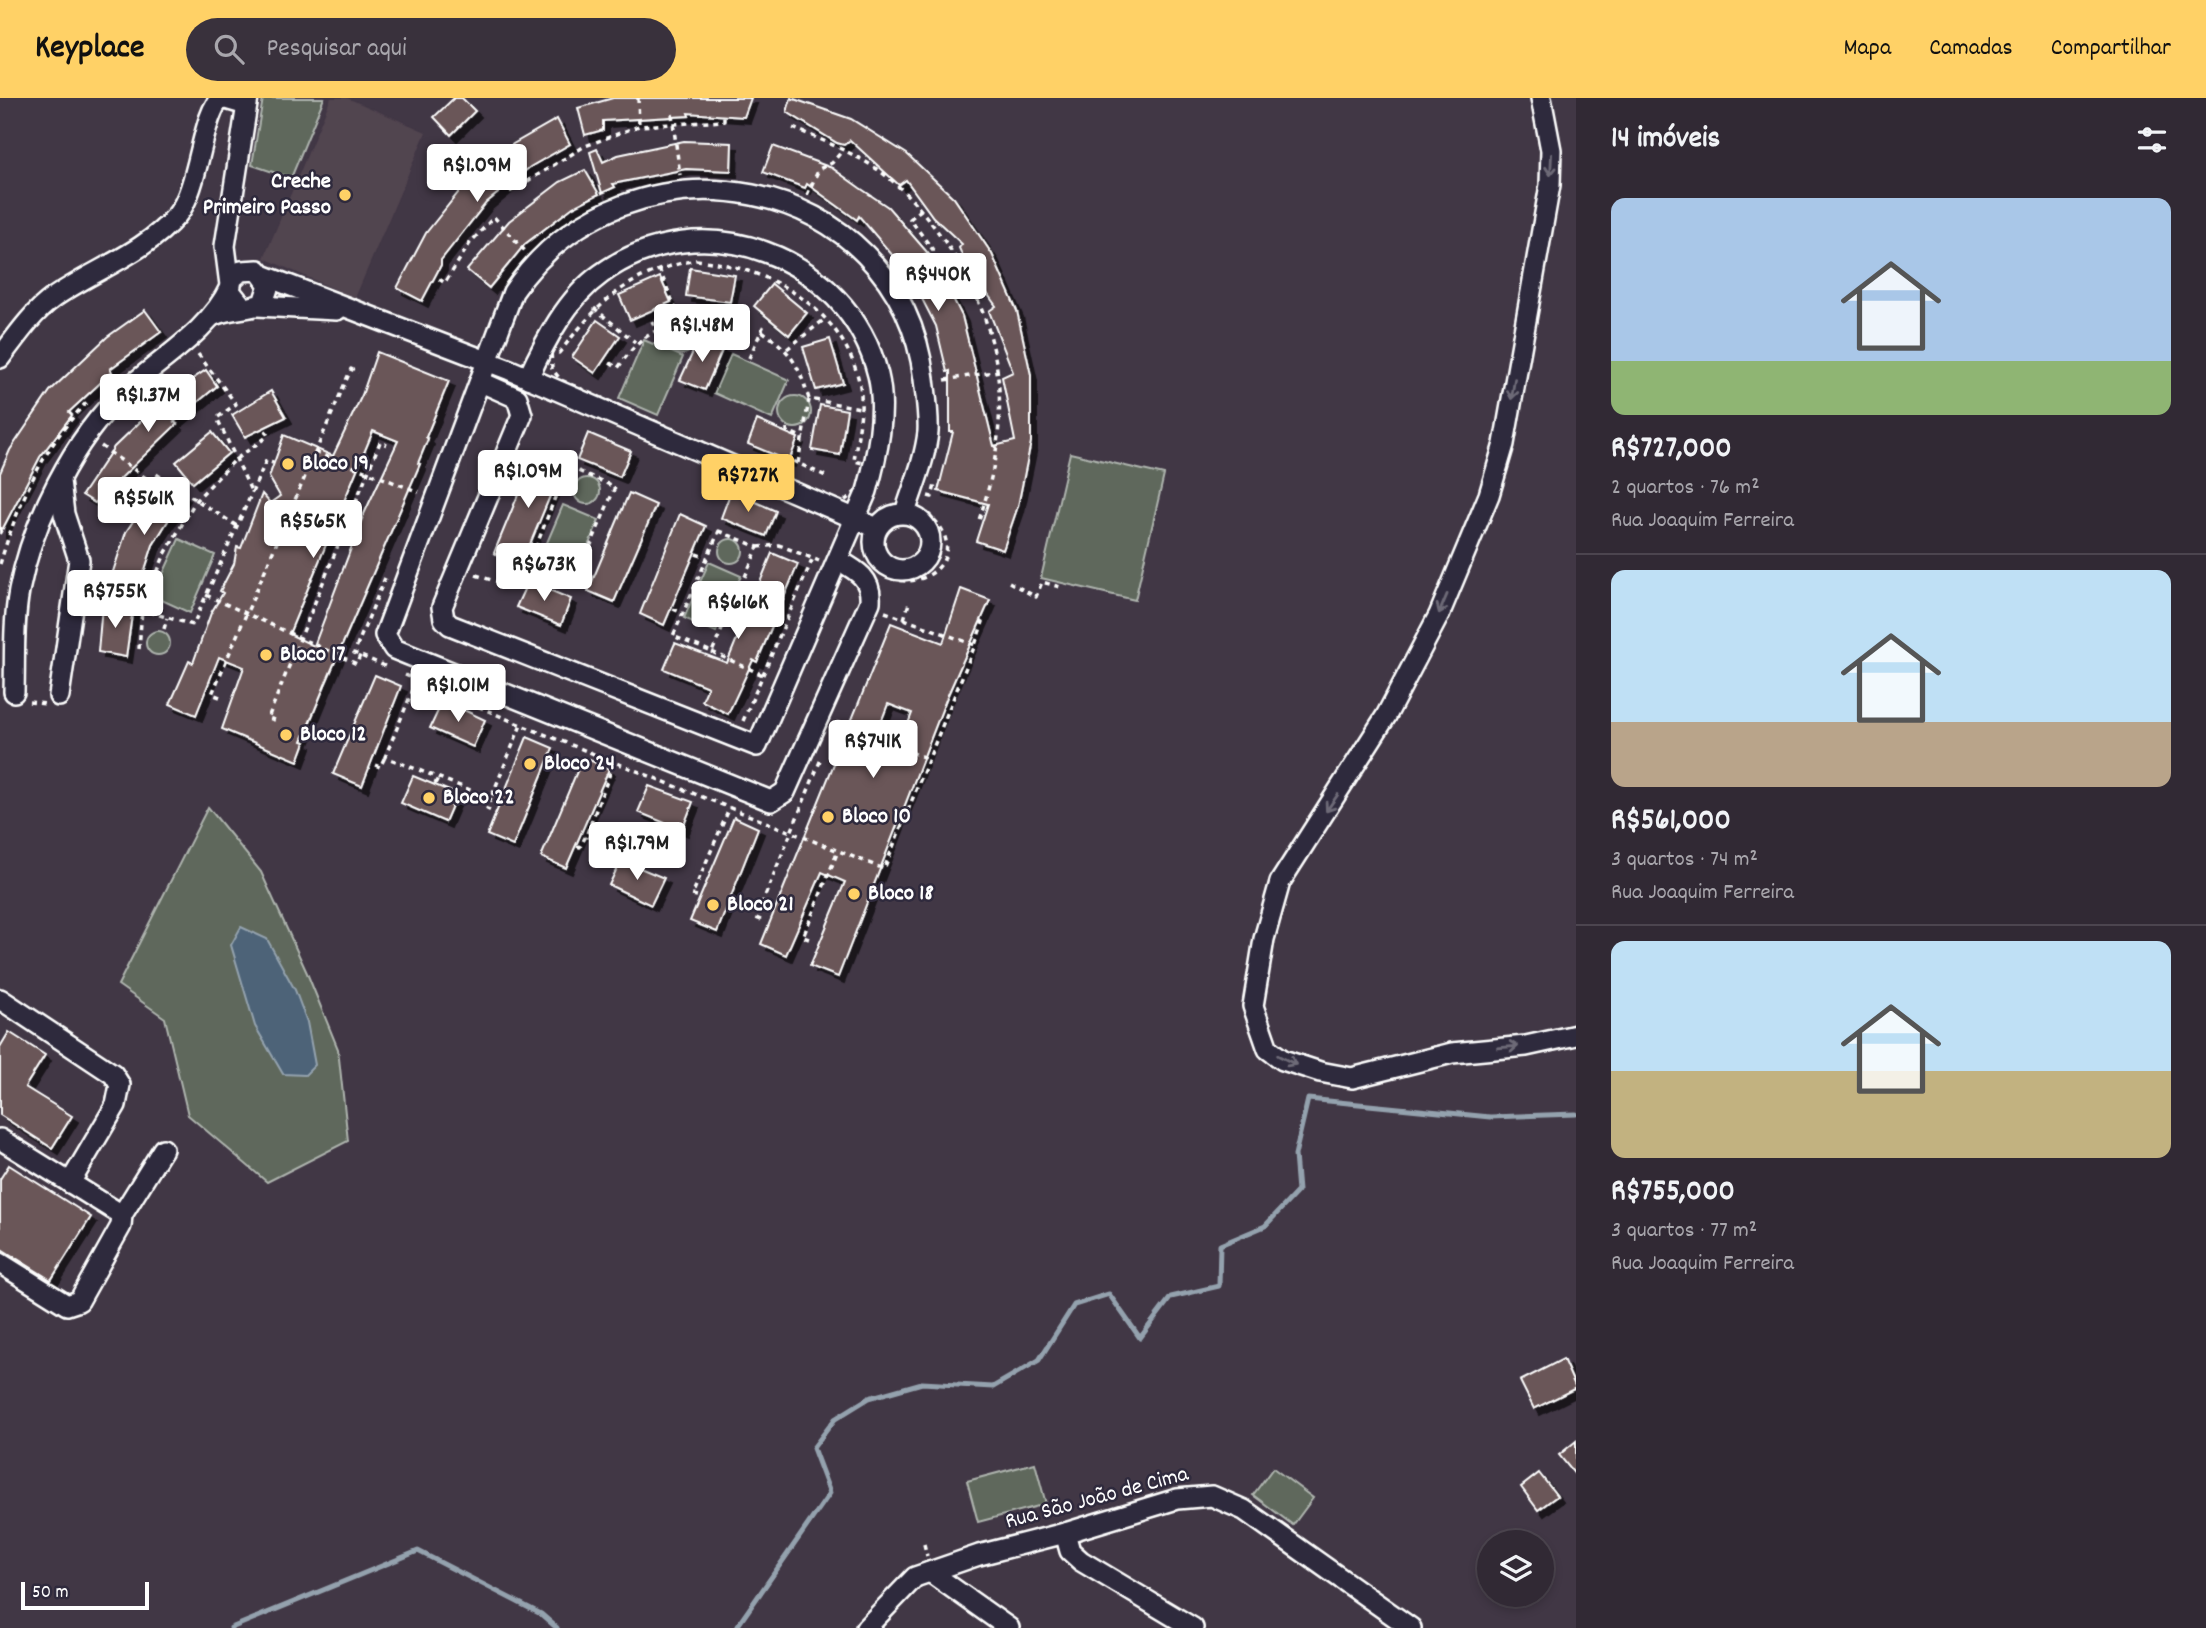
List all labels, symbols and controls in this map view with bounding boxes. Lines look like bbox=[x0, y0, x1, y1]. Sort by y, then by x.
search box bbox=[186, 18, 676, 81]
text: Keyplace bbox=[35, 26, 144, 73]
icon: search bbox=[210, 30, 248, 68]
text: Pesquisar aqui bbox=[266, 31, 407, 68]
text: Mapa bbox=[1844, 32, 1891, 66]
text: Camadas bbox=[1929, 32, 2013, 66]
text: Compartilhar bbox=[2051, 32, 2171, 66]
text: 14 imóveis bbox=[1611, 119, 1720, 162]
icon: filters bbox=[2133, 121, 2171, 159]
pin: R$1.09M bbox=[412, 144, 542, 204]
text: R$1.09M bbox=[443, 150, 511, 183]
one-way arrow bbox=[1544, 153, 1557, 176]
place label: Creche Primeiro Passo bbox=[203, 166, 331, 225]
marker: Creche Primeiro Passo bbox=[337, 187, 353, 203]
icon: home bbox=[1828, 243, 1954, 369]
pin: R$440K bbox=[881, 254, 995, 313]
text: R$440K bbox=[905, 259, 971, 292]
pin: R$1.48M bbox=[637, 304, 767, 364]
text: R$1.48M bbox=[670, 310, 734, 343]
pin: R$1.37M bbox=[83, 374, 213, 434]
one-way arrow bbox=[1506, 377, 1519, 400]
text: R$1.37M bbox=[116, 380, 180, 413]
text: R$727,000 bbox=[1611, 429, 1732, 472]
place label: Bloco 19 bbox=[302, 448, 369, 481]
pin: R$1.09M bbox=[463, 450, 593, 510]
pin: R$727K bbox=[691, 454, 805, 514]
marker: Bloco 19 bbox=[280, 456, 296, 472]
text: R$1.09M bbox=[494, 456, 562, 489]
text: R$727K bbox=[717, 460, 779, 493]
text: 2 quartos · 76 m² bbox=[1611, 472, 1760, 505]
pin: R$561K bbox=[87, 478, 201, 537]
text: R$561K bbox=[114, 483, 174, 516]
pin: R$565K bbox=[256, 500, 370, 560]
text: Rua Joaquim Ferreira bbox=[1611, 505, 1794, 538]
text: R$565K bbox=[280, 506, 346, 539]
pin: R$673K bbox=[487, 544, 601, 603]
text: R$673K bbox=[512, 549, 576, 582]
pin: R$755K bbox=[58, 570, 172, 630]
text: R$755K bbox=[83, 576, 147, 609]
pin: R$616K bbox=[681, 582, 795, 641]
text: R$616K bbox=[707, 587, 769, 620]
one-way arrow bbox=[1436, 593, 1449, 615]
icon: home bbox=[1828, 615, 1954, 741]
place label: Bloco 17 bbox=[280, 639, 345, 672]
marker: Bloco 17 bbox=[258, 647, 274, 663]
pin: R$1.01M bbox=[393, 664, 523, 724]
text: R$1.01M bbox=[427, 670, 489, 703]
place label: Bloco 12 bbox=[300, 719, 366, 752]
pin: R$741K bbox=[816, 720, 930, 780]
text: R$741K bbox=[845, 726, 901, 759]
marker: Bloco 12 bbox=[278, 727, 294, 743]
place label: Bloco 24 bbox=[544, 748, 615, 781]
marker: Bloco 24 bbox=[522, 756, 538, 772]
place label: Bloco 22 bbox=[443, 782, 514, 815]
marker: Bloco 22 bbox=[421, 790, 437, 806]
one-way arrow bbox=[1325, 793, 1339, 812]
place label: Bloco 10 bbox=[842, 801, 911, 834]
text: R$561,000 bbox=[1611, 801, 1731, 844]
marker: Bloco 10 bbox=[820, 809, 836, 825]
pin: R$1.79M bbox=[572, 822, 702, 882]
text: R$1.79M bbox=[605, 828, 669, 861]
text: 3 quartos · 74 m² bbox=[1611, 844, 1758, 877]
text: Rua Joaquim Ferreira bbox=[1611, 877, 1794, 910]
place label: Bloco 18 bbox=[868, 878, 934, 911]
marker: Bloco 18 bbox=[846, 886, 862, 902]
place label: Bloco 21 bbox=[727, 889, 793, 922]
marker: Bloco 21 bbox=[705, 897, 721, 913]
icon: home bbox=[1828, 986, 1954, 1112]
one-way arrow bbox=[1496, 1041, 1519, 1054]
one-way arrow bbox=[1276, 1054, 1297, 1068]
text: R$755,000 bbox=[1611, 1172, 1735, 1215]
text: 3 quartos · 77 m² bbox=[1611, 1215, 1757, 1248]
text: Rua Joaquim Ferreira bbox=[1611, 1248, 1794, 1281]
street label: Rua São João de Cima bbox=[1002, 1458, 1193, 1539]
map controls bbox=[1477, 1530, 1554, 1607]
button: layers bbox=[1477, 1530, 1554, 1607]
scale bar bbox=[21, 1579, 149, 1611]
text: 50 m bbox=[32, 1580, 69, 1607]

